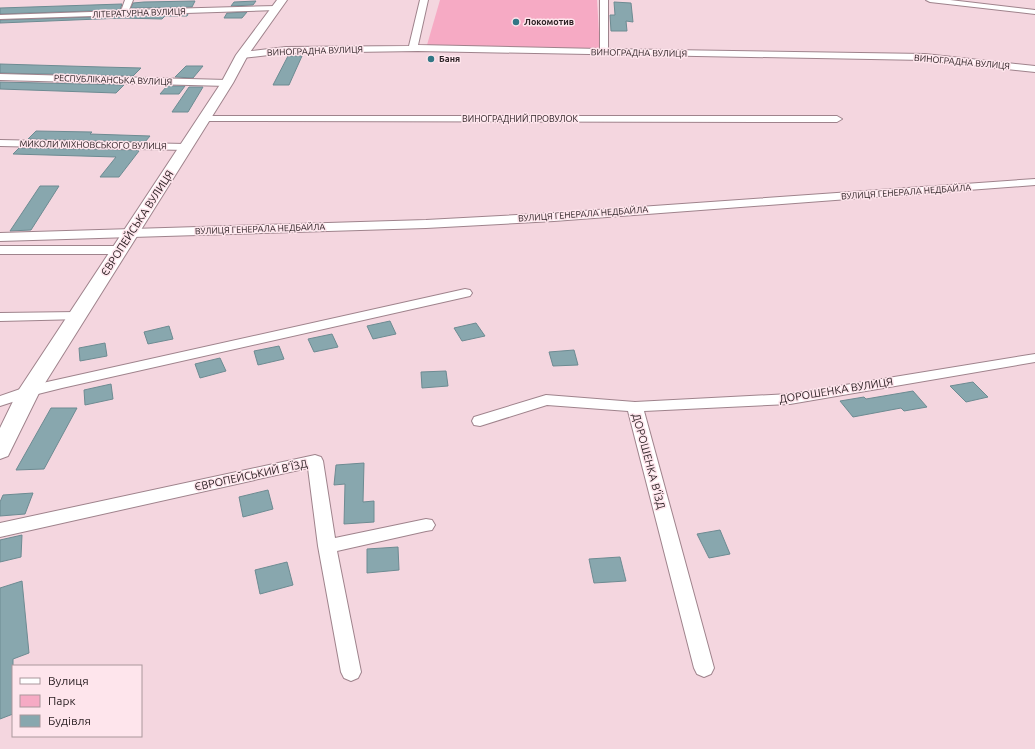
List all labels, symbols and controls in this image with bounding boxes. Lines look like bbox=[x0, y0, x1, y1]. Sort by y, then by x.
street label: ЛІТЕРАТУРНА ВУЛИЦЯ bbox=[92, 6, 186, 20]
marker: Локомотив bbox=[511, 17, 521, 27]
place label: Локомотив bbox=[524, 17, 574, 27]
street label: ВИНОГРАДНА ВУЛИЦЯ bbox=[267, 44, 363, 58]
street label: ВИНОГРАДНА ВУЛИЦЯ bbox=[591, 47, 687, 59]
street label: ВИНОГРАДНА ВУЛИЦЯ bbox=[914, 53, 1010, 71]
marker: Баня bbox=[426, 54, 436, 64]
place label: Баня bbox=[439, 54, 460, 64]
street label: РЕСПУБЛІКАНСЬКА ВУЛИЦЯ bbox=[54, 73, 172, 87]
street label: ВИНОГРАДНИЙ ПРОВУЛОК bbox=[462, 113, 578, 124]
street label: МИКОЛИ МІХНОВСЬКОГО ВУЛИЦЯ bbox=[19, 139, 167, 151]
street label: ЄВРОПЕЙСЬКА ВУЛИЦЯ bbox=[98, 168, 176, 278]
street label: ВУЛИЦЯ ГЕНЕРАЛА НЕДБАЙЛА bbox=[841, 181, 972, 202]
street label: ВУЛИЦЯ ГЕНЕРАЛА НЕДБАЙЛА bbox=[518, 203, 649, 224]
street label: ВУЛИЦЯ ГЕНЕРАЛА НЕДБАЙЛА bbox=[195, 221, 325, 236]
street label: ДОРОШЕНКА ВУЛИЦЯ bbox=[778, 375, 894, 405]
street label: ДОРОШЕНКА В’ЇЗД bbox=[630, 412, 668, 511]
street label: ЄВРОПЕЙСЬКИЙ В’ЇЗД bbox=[194, 457, 309, 493]
legend bbox=[12, 665, 142, 737]
text: Вулиця bbox=[48, 674, 89, 687]
text: Парк bbox=[48, 694, 76, 707]
text: Будівля bbox=[48, 714, 91, 727]

